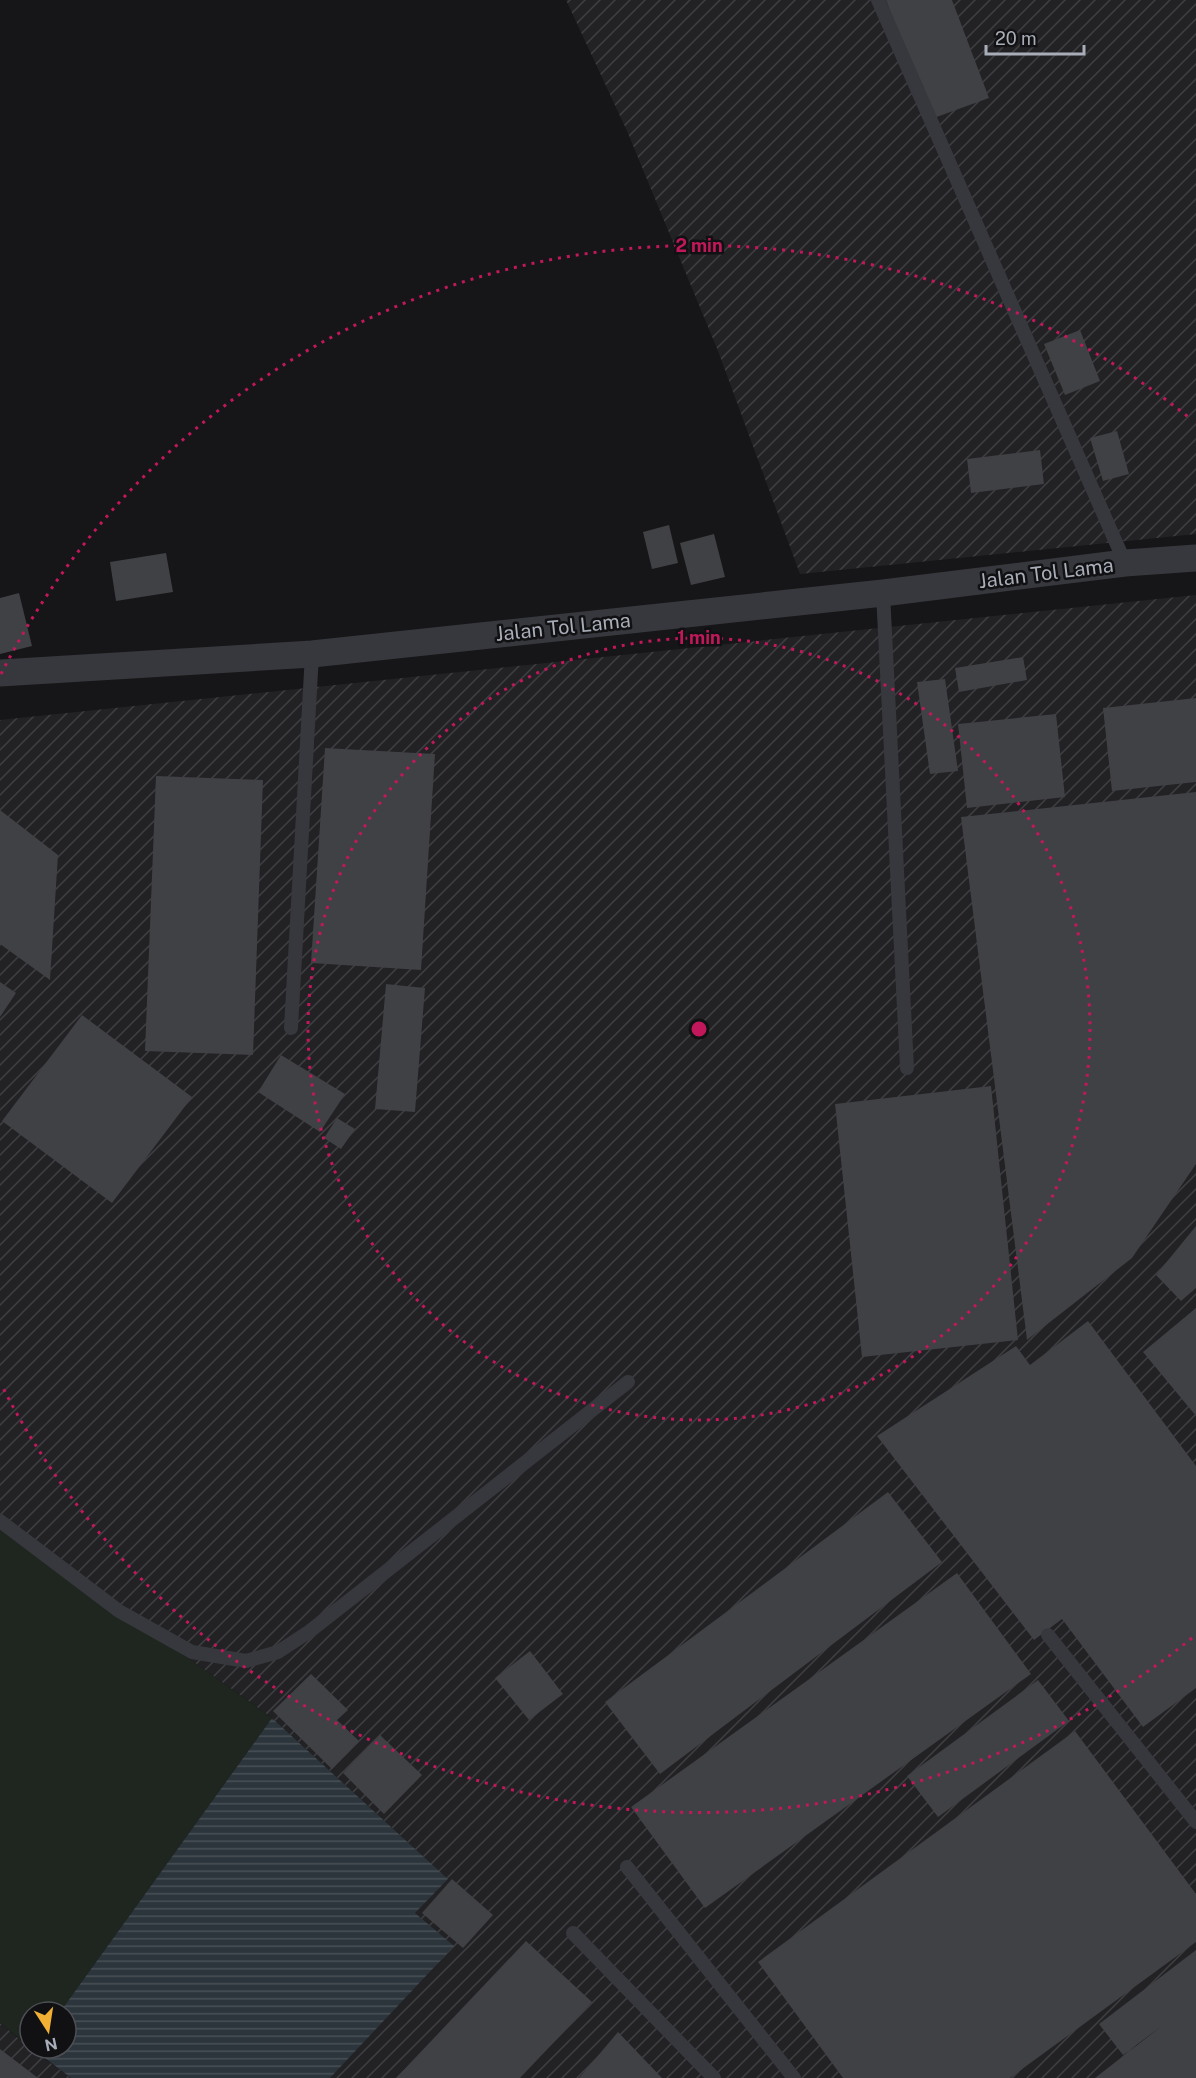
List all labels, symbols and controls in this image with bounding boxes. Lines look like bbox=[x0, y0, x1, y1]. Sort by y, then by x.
scale bar bbox=[986, 18, 1084, 56]
text: 20 m bbox=[995, 28, 1037, 49]
text: 2 min bbox=[675, 235, 723, 256]
street label: Jalan Tol Lama bbox=[977, 553, 1115, 593]
street label: Jalan Tol Lama bbox=[494, 608, 632, 646]
text: 1 min bbox=[677, 627, 721, 648]
centre of rings bbox=[689, 1019, 709, 1039]
north arrow bbox=[18, 2000, 78, 2060]
text: N bbox=[43, 2034, 59, 2055]

